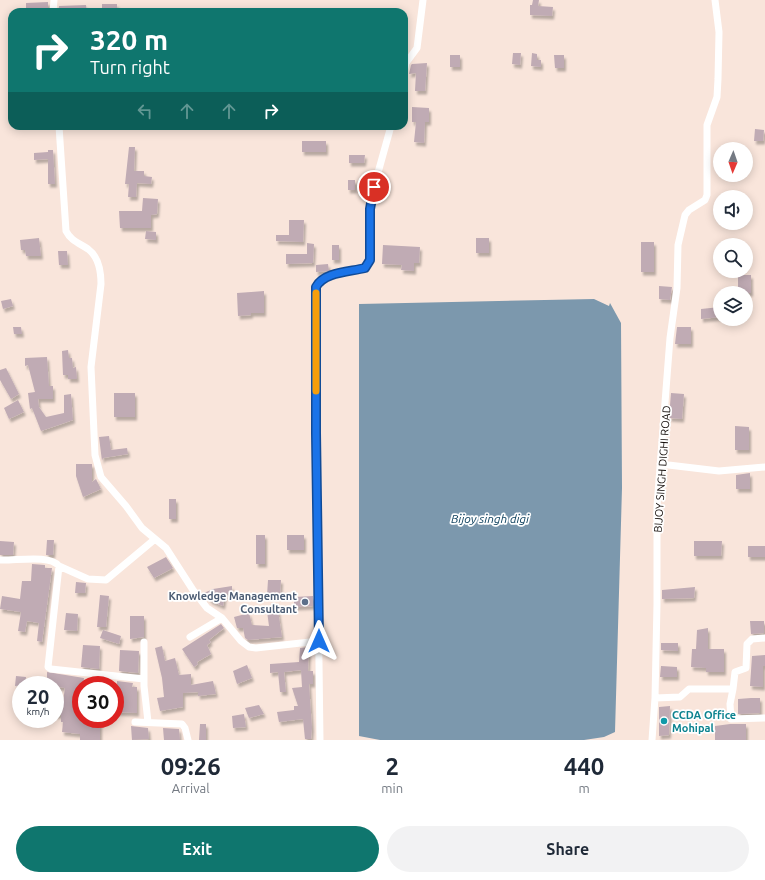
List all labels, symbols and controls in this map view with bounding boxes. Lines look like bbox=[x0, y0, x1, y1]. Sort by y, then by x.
icon: right bbox=[24, 24, 76, 76]
text: 320 m bbox=[90, 24, 168, 55]
text: Turn right bbox=[90, 57, 170, 77]
icon: left bbox=[134, 100, 156, 122]
icon: ahead bbox=[176, 100, 198, 122]
icon: ahead bbox=[218, 100, 240, 122]
icon: right bbox=[260, 100, 282, 122]
north arrow bbox=[713, 142, 753, 182]
map controls bbox=[713, 142, 753, 326]
pin bbox=[357, 170, 391, 204]
icon: arrive bbox=[363, 176, 385, 198]
button: sound bbox=[713, 190, 753, 230]
button: search bbox=[713, 238, 753, 278]
button: layers bbox=[713, 286, 753, 326]
street label: BIJOY SINGH DIGHI ROAD bbox=[652, 405, 672, 533]
water label: Bijoy singh digi bbox=[451, 512, 530, 525]
place label: Knowledge Management Consultant bbox=[168, 590, 297, 615]
marker: Knowledge Management Consultant bbox=[300, 597, 310, 607]
position arrow bbox=[298, 620, 340, 662]
speed limit sign: 30 bbox=[72, 676, 124, 728]
text: 20 bbox=[27, 685, 49, 708]
text: km/h bbox=[26, 706, 50, 717]
place label: CCDA Office Mohipal bbox=[672, 709, 736, 734]
marker: CCDA Office Mohipal bbox=[659, 716, 669, 726]
text: 09:26 bbox=[161, 753, 221, 780]
text: 2 bbox=[385, 753, 399, 780]
text: 440 bbox=[564, 753, 604, 780]
text: Arrival bbox=[172, 781, 210, 795]
text: min bbox=[381, 781, 403, 795]
text: m bbox=[578, 781, 590, 795]
button: Exit bbox=[16, 826, 379, 872]
button: Share bbox=[387, 826, 749, 872]

